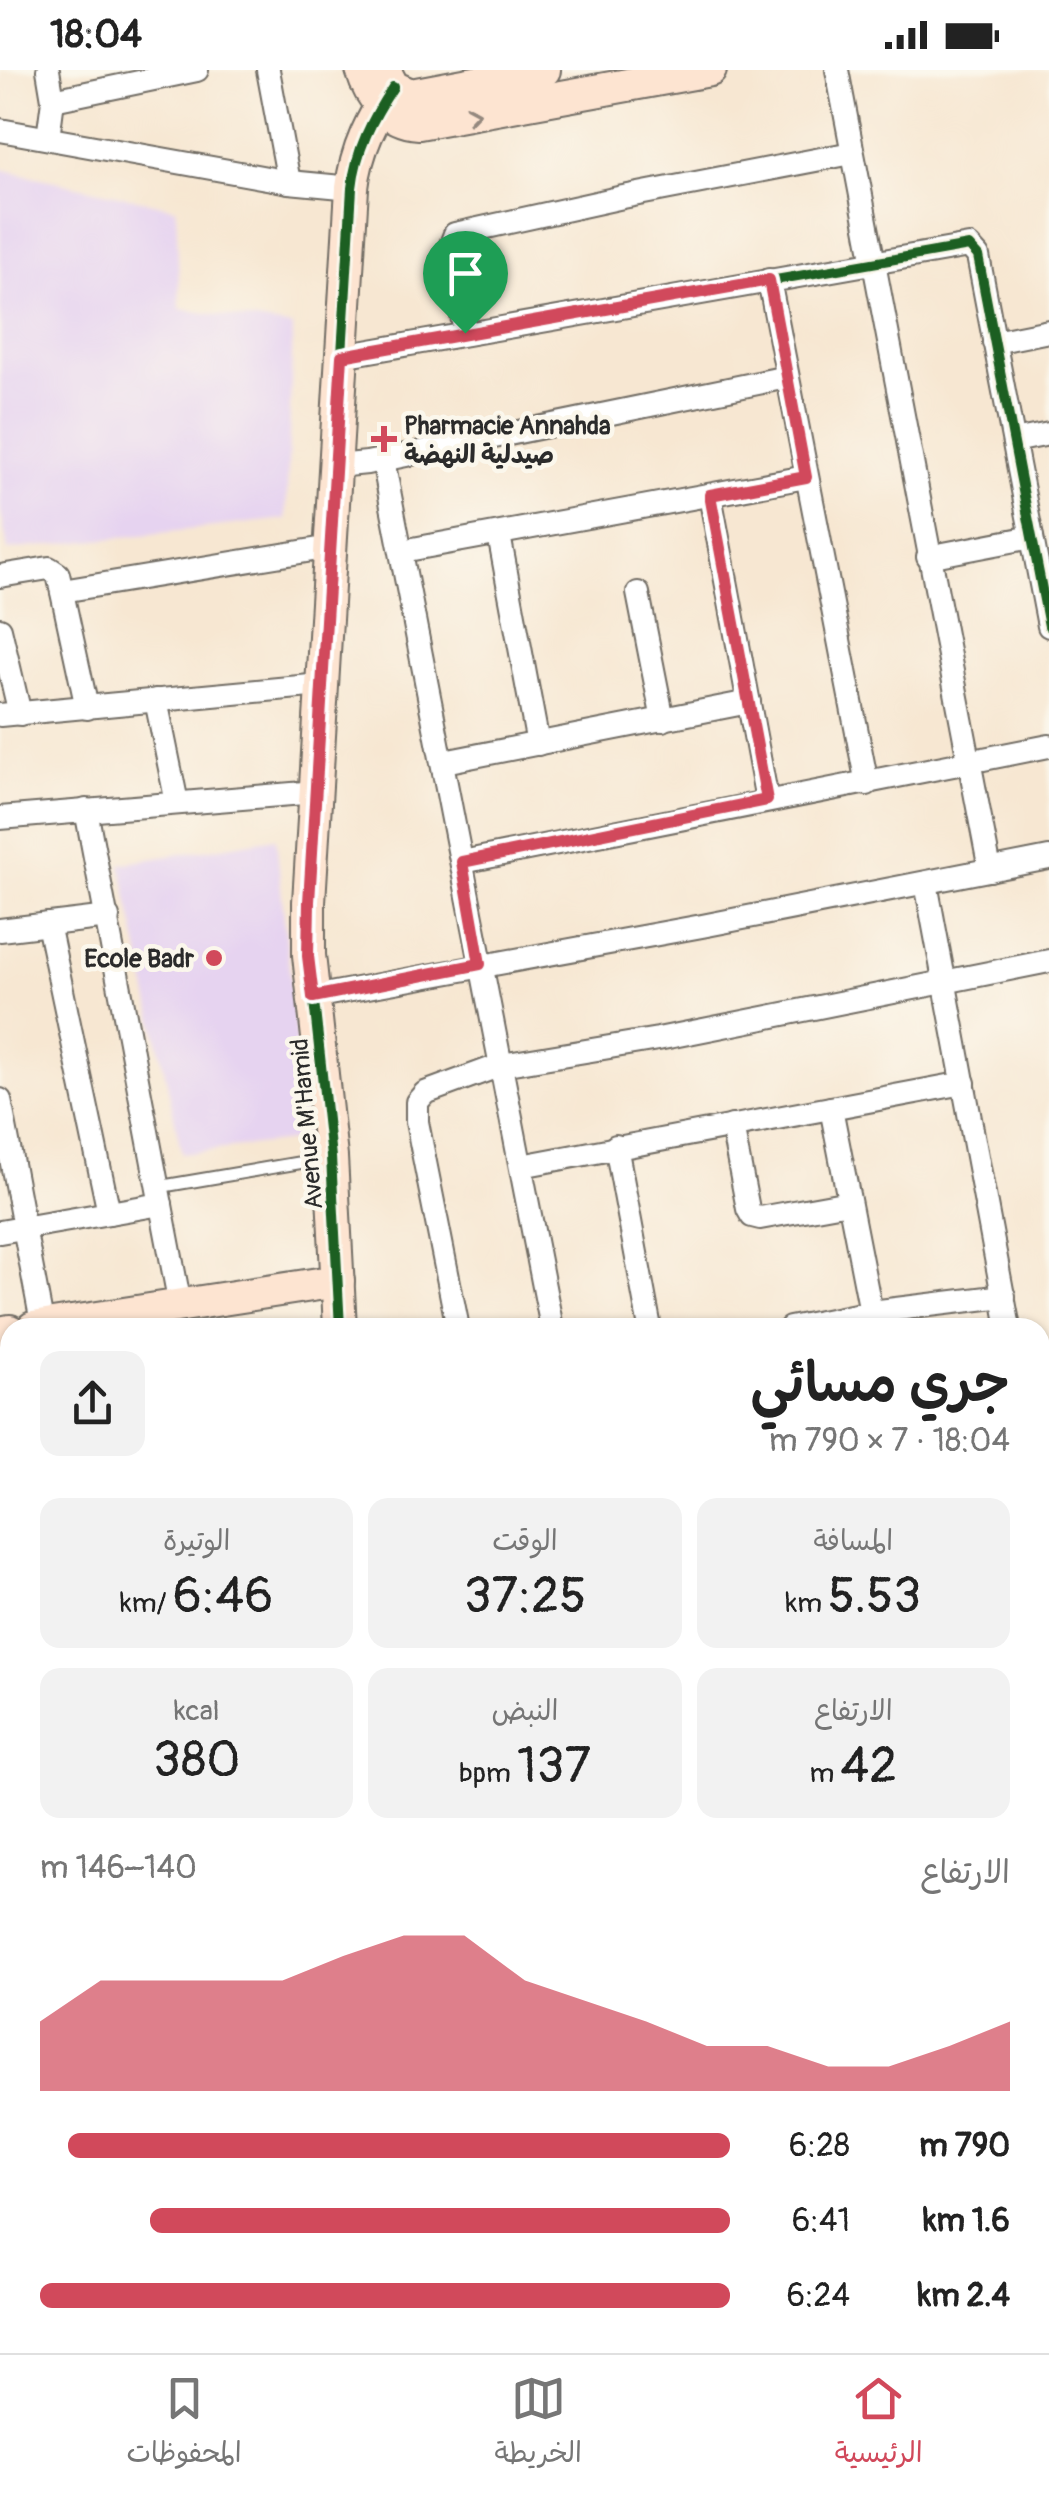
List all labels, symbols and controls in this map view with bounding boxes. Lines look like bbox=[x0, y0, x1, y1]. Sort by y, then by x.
text: 18:04 bbox=[50, 11, 142, 59]
one-way arrow bbox=[465, 104, 481, 125]
pin bbox=[423, 231, 508, 334]
icon: arrive bbox=[438, 246, 493, 301]
place label: Pharmacie Annahda صيدلية النهضة bbox=[404, 411, 611, 471]
marker: Pharmacie Annahda صيدلية النهضة bbox=[373, 428, 395, 450]
place label: Ecole Badr bbox=[84, 944, 195, 975]
marker: Ecole Badr bbox=[203, 947, 225, 969]
street label: Avenue M'Hamid bbox=[285, 1037, 330, 1211]
text: جري مسائي bbox=[750, 1349, 1010, 1418]
button: share bbox=[40, 1351, 145, 1456]
text: 18:04 · 7 × 790 m bbox=[769, 1421, 1010, 1461]
text: الوتيرة bbox=[163, 1524, 230, 1559]
text: الوقت bbox=[492, 1524, 558, 1559]
text: المسافة bbox=[813, 1524, 893, 1559]
text: 6:46 bbox=[173, 1565, 273, 1628]
text: 37:25 bbox=[464, 1565, 586, 1628]
text: 5.53 bbox=[828, 1565, 921, 1628]
text: /km bbox=[120, 1586, 173, 1621]
text: km bbox=[785, 1586, 828, 1621]
text: kcal bbox=[174, 1694, 219, 1729]
text: النبض bbox=[492, 1694, 558, 1729]
text: الارتفاع bbox=[814, 1694, 893, 1729]
text: 380 bbox=[153, 1729, 240, 1792]
text: 137 bbox=[517, 1735, 591, 1798]
text: 42 bbox=[840, 1735, 897, 1798]
text: bpm bbox=[459, 1756, 517, 1791]
text: m bbox=[809, 1756, 840, 1791]
text: 140–146 m bbox=[40, 1848, 197, 1888]
text: الارتفاع bbox=[920, 1853, 1010, 1893]
text: 6:28 bbox=[789, 2126, 850, 2166]
text: 790 m bbox=[919, 2126, 1010, 2166]
text: 6:41 bbox=[792, 2201, 850, 2241]
text: 1.6 km bbox=[923, 2201, 1010, 2241]
text: 6:24 bbox=[786, 2276, 850, 2316]
text: 2.4 km bbox=[918, 2276, 1010, 2316]
tab: المحفوظات bbox=[126, 2371, 242, 2477]
tab: الخريطة bbox=[495, 2371, 582, 2477]
tab: الرئيسية bbox=[835, 2371, 923, 2477]

